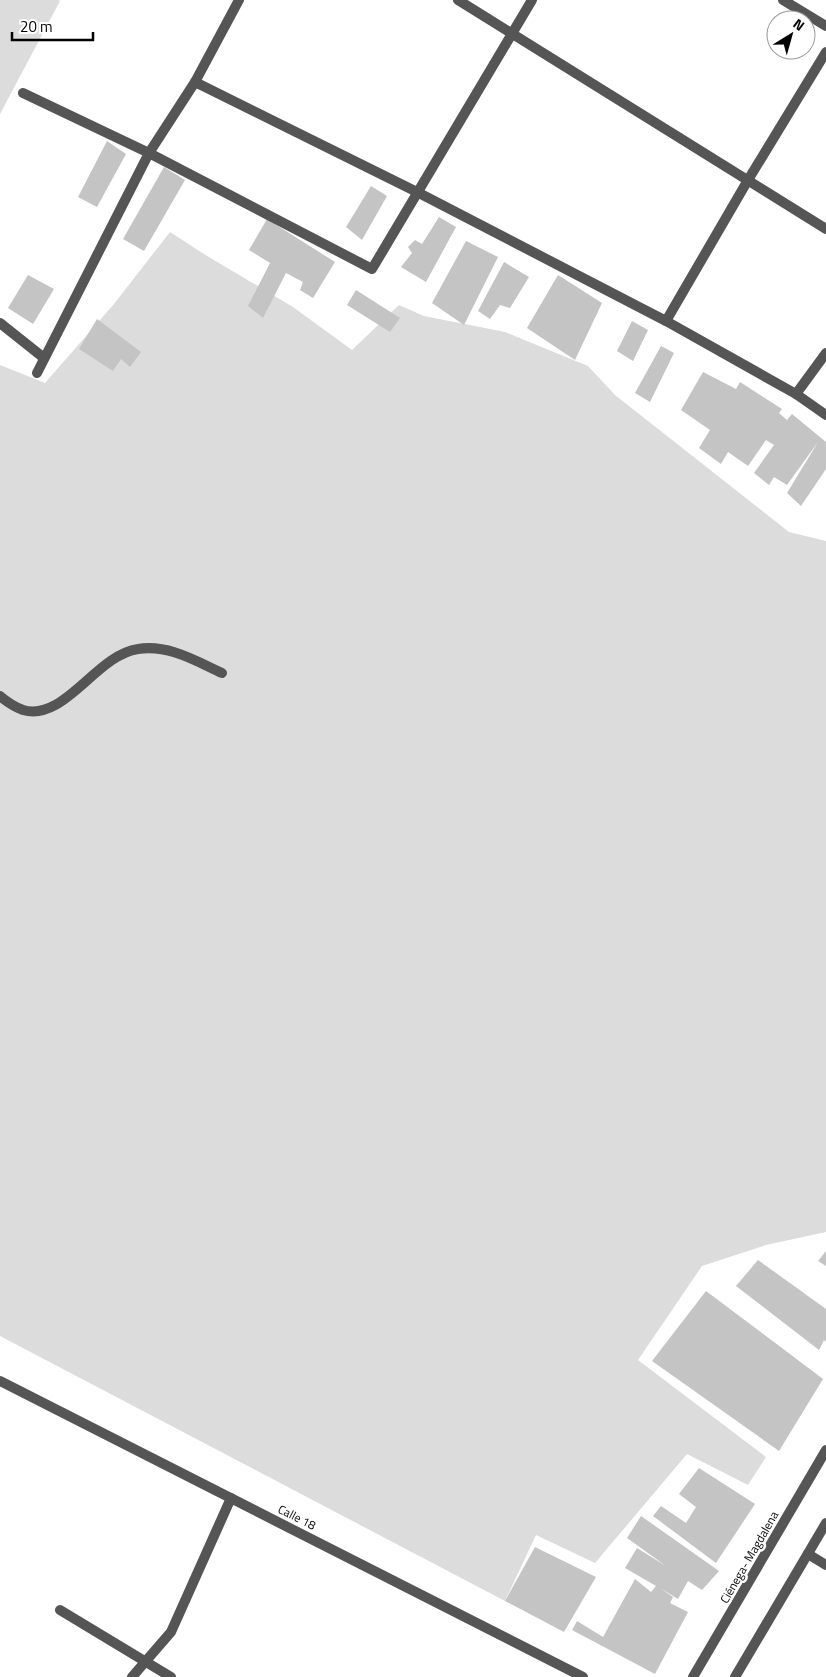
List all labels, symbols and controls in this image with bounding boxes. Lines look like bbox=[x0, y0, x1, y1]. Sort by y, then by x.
scale bar bbox=[12, 10, 94, 42]
north arrow bbox=[766, 10, 816, 60]
text: N bbox=[789, 13, 809, 36]
text: 20 m bbox=[20, 15, 53, 38]
street label: Calle 18 bbox=[275, 1499, 319, 1535]
street label: Ciénega- Magdalena bbox=[715, 1507, 783, 1607]

